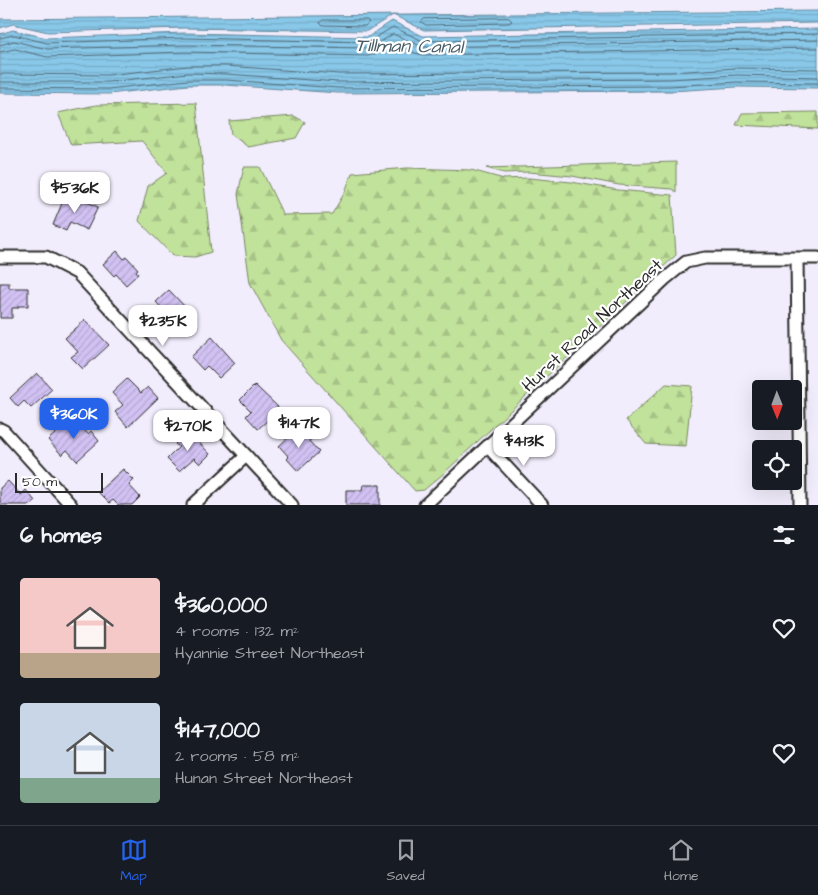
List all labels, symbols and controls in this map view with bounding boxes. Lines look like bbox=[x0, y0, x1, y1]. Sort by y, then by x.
water label: Tillman Canal bbox=[355, 32, 466, 61]
pin: $536K bbox=[40, 172, 110, 214]
text: $536K bbox=[51, 177, 99, 199]
street label: Hurst Road Northeast bbox=[516, 253, 669, 398]
pin: $235K bbox=[128, 304, 198, 347]
text: $235K bbox=[139, 310, 187, 332]
north arrow bbox=[752, 380, 802, 430]
map controls bbox=[752, 380, 802, 490]
pin: $360K bbox=[39, 398, 109, 440]
text: $360K bbox=[51, 403, 97, 425]
pin: $147K bbox=[264, 406, 334, 449]
pin: $270K bbox=[153, 410, 223, 452]
text: $147K bbox=[278, 412, 320, 434]
text: $270K bbox=[164, 415, 212, 437]
pin: $413K bbox=[489, 424, 559, 467]
text: $413K bbox=[504, 430, 544, 452]
button: locate bbox=[752, 440, 802, 490]
scale bar bbox=[15, 470, 102, 493]
text: 50 m bbox=[22, 472, 57, 492]
text: 6 homes bbox=[20, 521, 102, 550]
icon: filters bbox=[770, 521, 798, 549]
text: $360,000 bbox=[175, 591, 267, 620]
icon: home bbox=[60, 598, 120, 658]
icon: heart bbox=[770, 614, 798, 642]
text: 4 rooms · 132 m² bbox=[175, 620, 299, 642]
text: Hyannie Street Northeast bbox=[175, 642, 364, 664]
text: $147,000 bbox=[175, 716, 260, 745]
icon: home bbox=[60, 723, 120, 783]
icon: heart bbox=[770, 739, 798, 767]
text: 2 rooms · 58 m² bbox=[175, 745, 300, 767]
text: Hunan Street Northeast bbox=[175, 767, 353, 789]
tab: Map bbox=[120, 836, 148, 886]
tab: Saved bbox=[387, 836, 425, 886]
tab: Home bbox=[664, 836, 698, 886]

